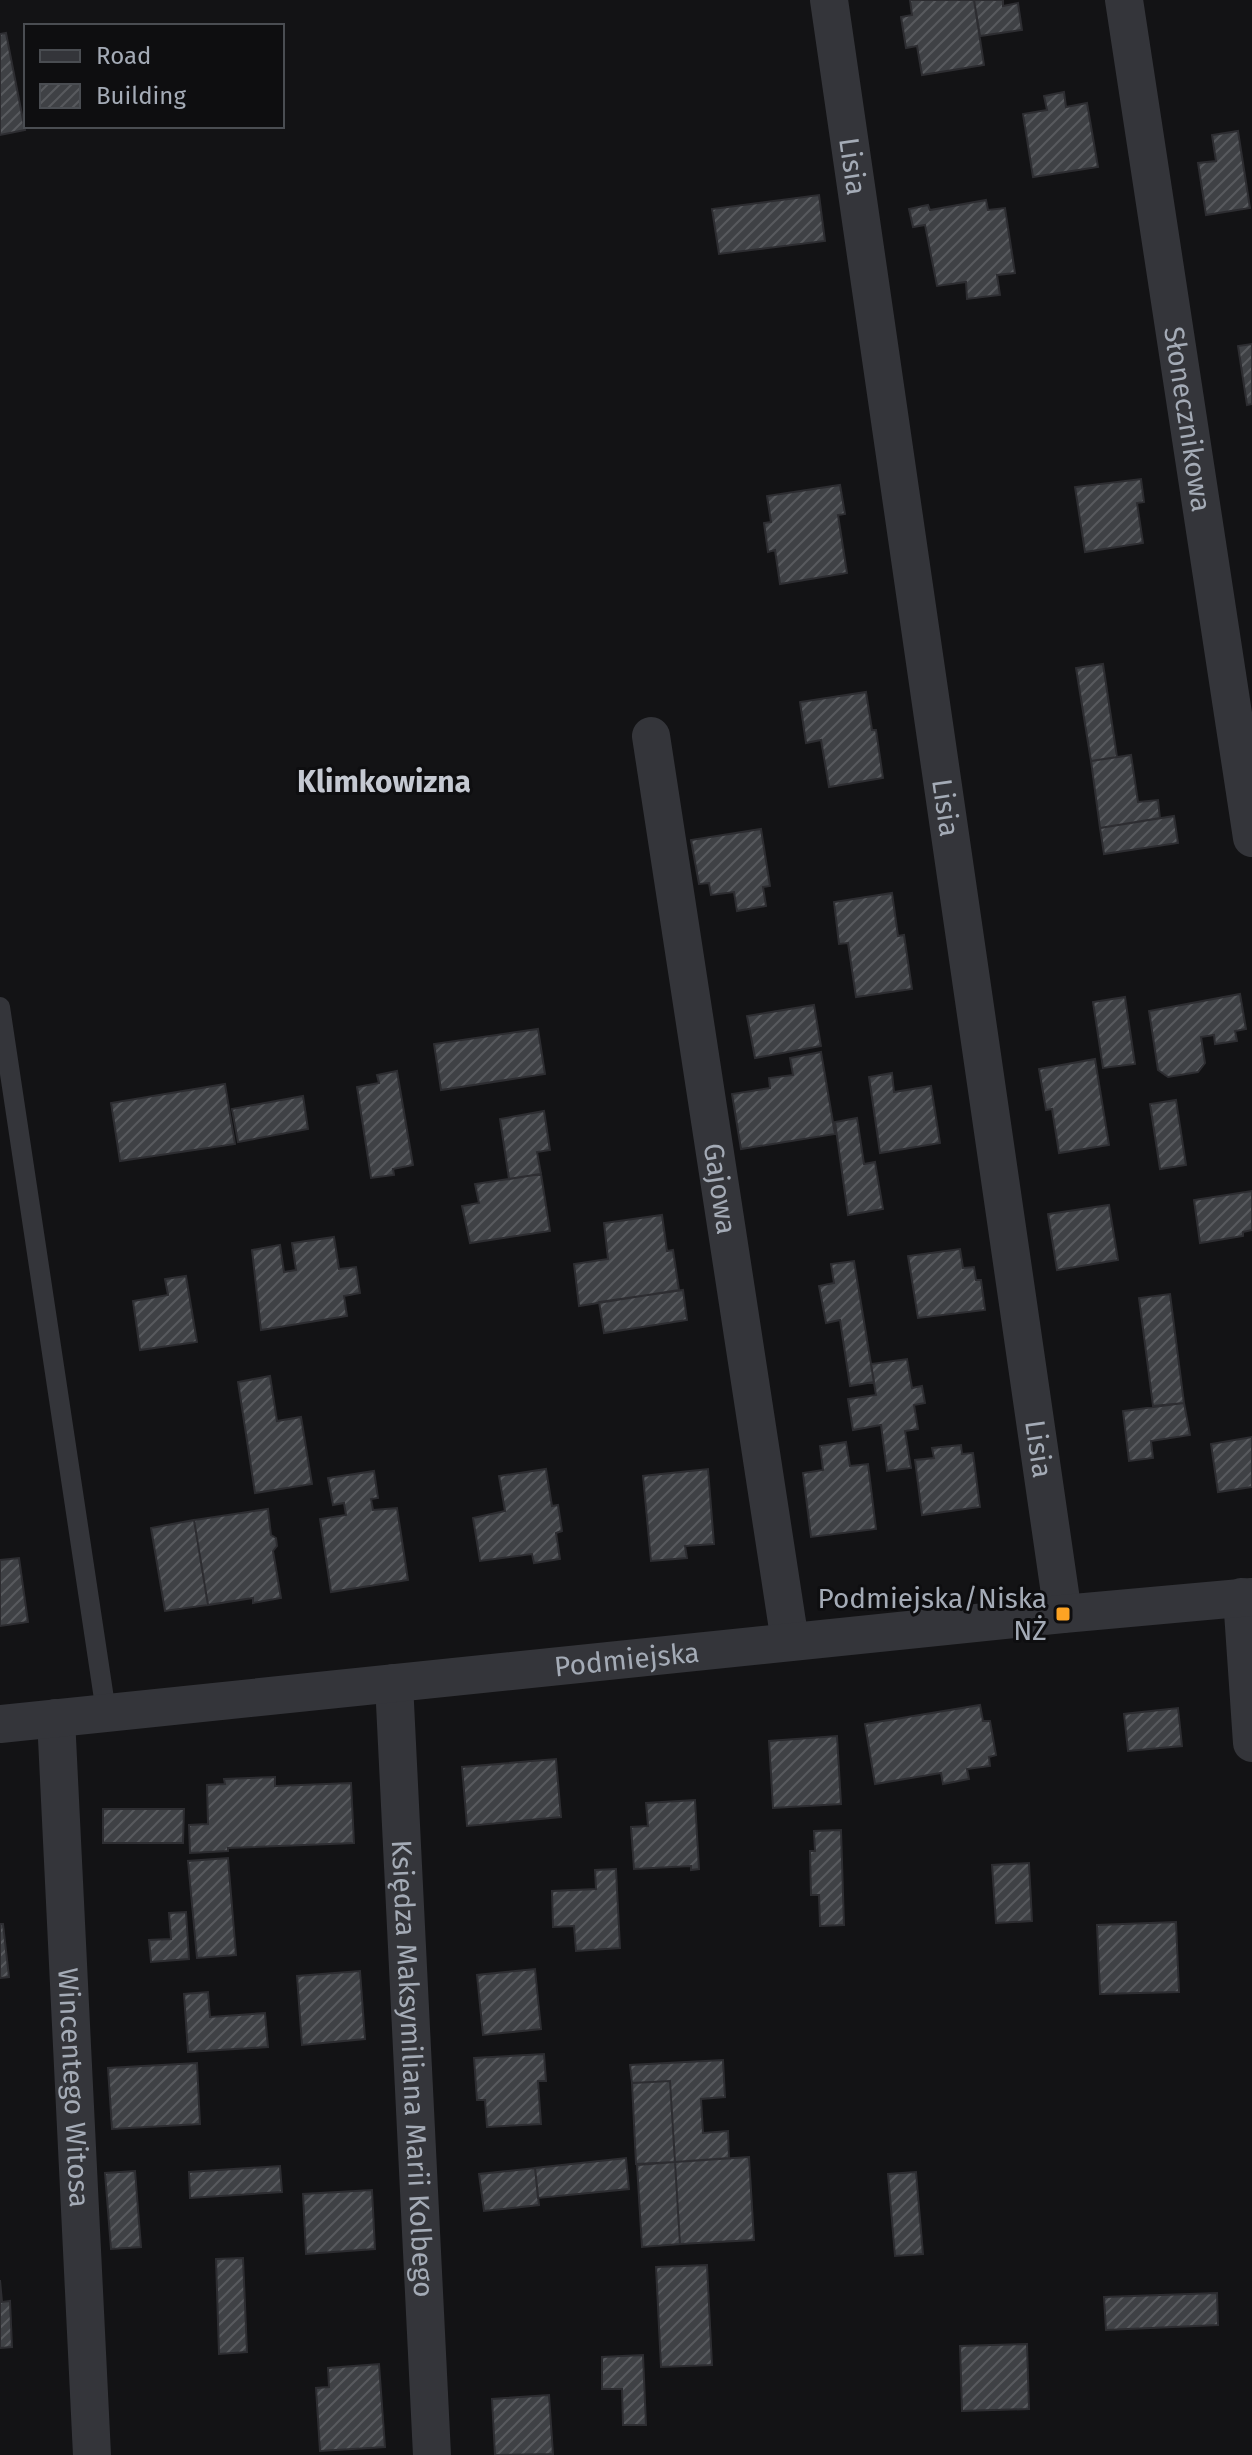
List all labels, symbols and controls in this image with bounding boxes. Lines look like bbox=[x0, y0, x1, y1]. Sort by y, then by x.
legend bbox=[24, 24, 284, 128]
text: Road bbox=[96, 42, 151, 70]
text: Building bbox=[96, 82, 186, 110]
street label: Lisia bbox=[833, 135, 874, 197]
street label: Słonecznikowa bbox=[1158, 324, 1218, 514]
district label: Klimkowizna bbox=[297, 764, 471, 800]
street label: Lisia bbox=[926, 776, 967, 839]
street label: Gajowa bbox=[697, 1141, 744, 1237]
street label: Lisia bbox=[1019, 1418, 1060, 1480]
place label: Podmiejska/Niska NŻ bbox=[817, 1582, 1047, 1647]
marker: Podmiejska/Niska NŻ bbox=[1054, 1605, 1072, 1623]
street label: Podmiejska bbox=[552, 1635, 701, 1683]
street label: Księdza Maksymiliana Marii Kolbego bbox=[385, 1839, 441, 2298]
street label: Wincentego Witosa bbox=[52, 1967, 96, 2208]

